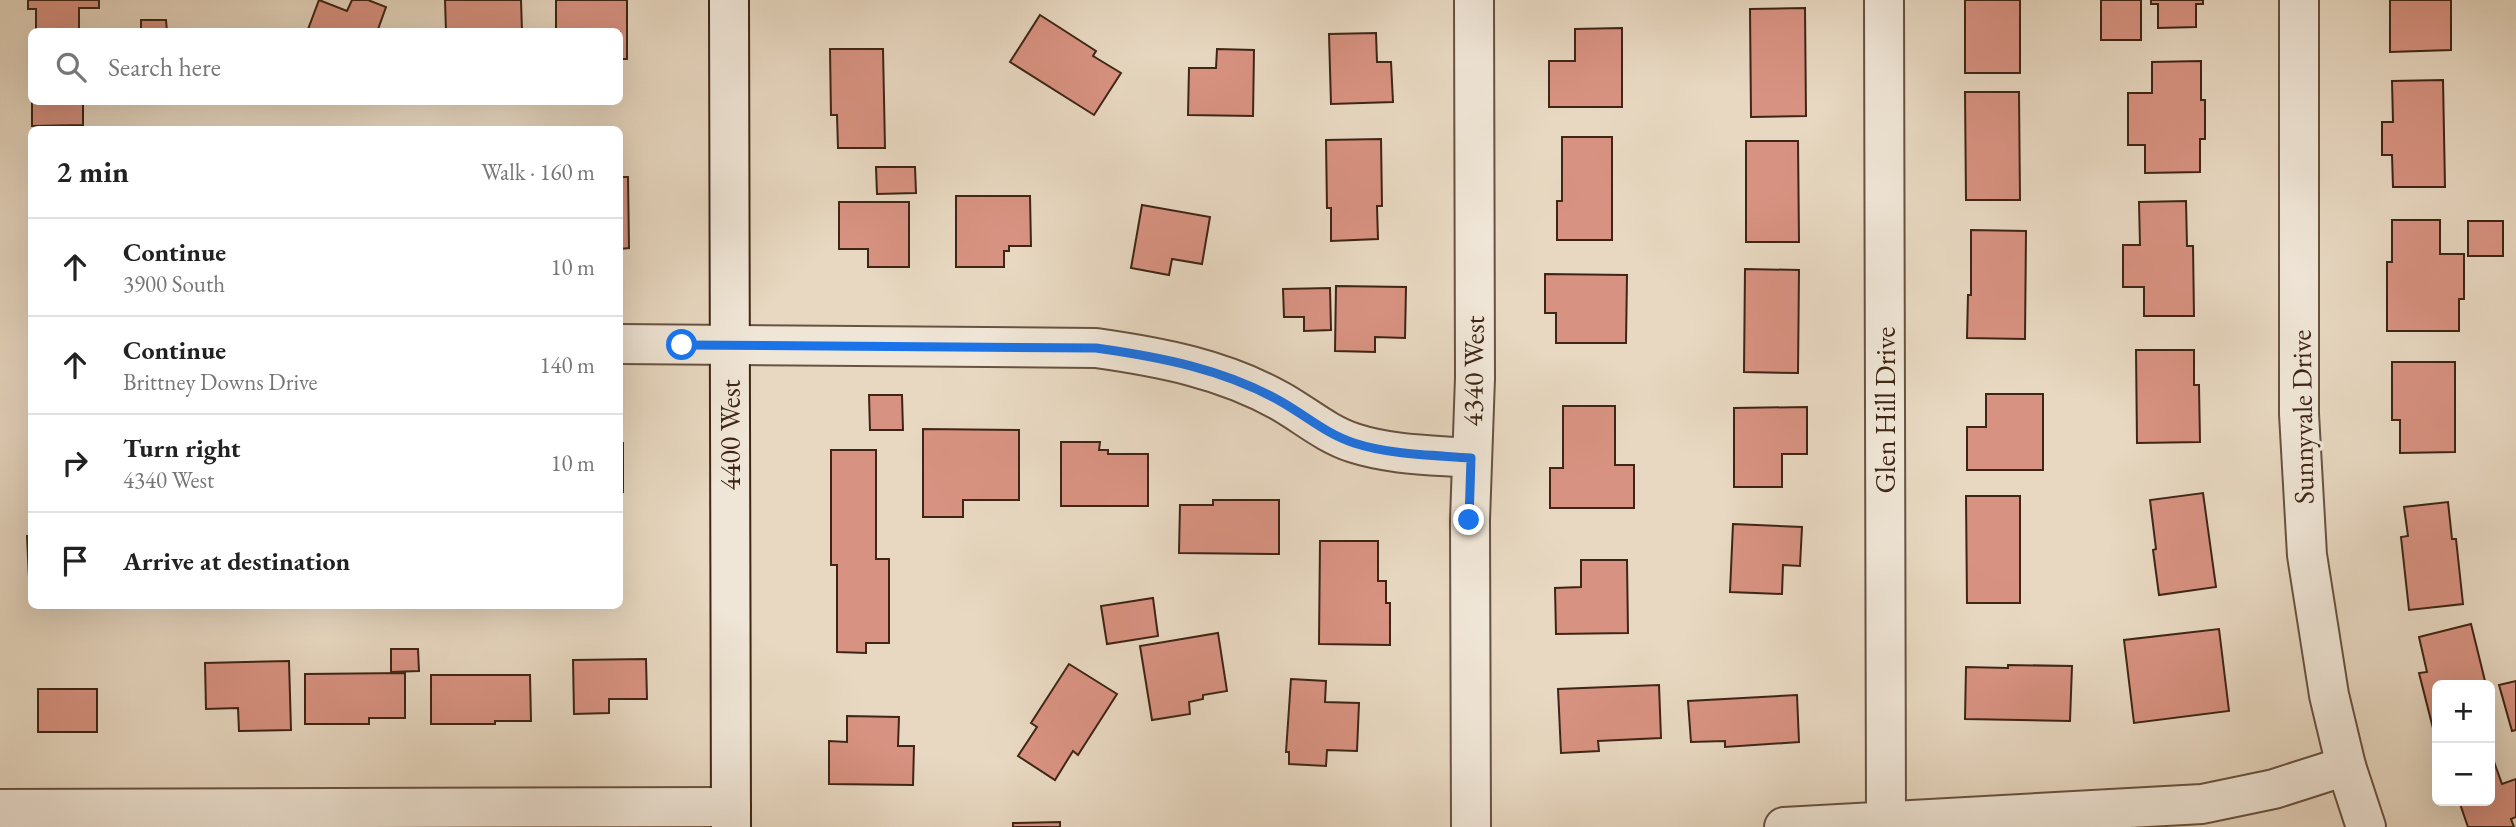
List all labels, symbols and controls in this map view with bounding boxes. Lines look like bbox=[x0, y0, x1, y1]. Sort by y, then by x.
search box bbox=[28, 28, 623, 105]
icon: search bbox=[52, 48, 90, 86]
text: Search here bbox=[108, 50, 221, 84]
text: 2 min bbox=[56, 152, 129, 191]
text: Walk · 160 m bbox=[481, 157, 595, 187]
text: Continue bbox=[123, 235, 226, 269]
icon: ahead bbox=[56, 248, 94, 286]
text: 10 m bbox=[550, 252, 595, 282]
text: 3900 South bbox=[123, 269, 225, 299]
street label: 4340 West bbox=[1454, 315, 1492, 427]
street label: Glen Hill Drive bbox=[1867, 327, 1903, 493]
route start bbox=[666, 329, 697, 360]
street label: Sunnyvale Drive bbox=[2282, 329, 2322, 505]
text: Continue bbox=[123, 333, 226, 367]
icon: ahead bbox=[56, 346, 94, 384]
text: 140 m bbox=[539, 350, 595, 380]
text: Brittney Downs Drive bbox=[123, 367, 318, 397]
street label: 4400 West bbox=[712, 379, 748, 490]
text: Turn right bbox=[123, 431, 241, 465]
icon: right bbox=[56, 444, 94, 482]
text: 10 m bbox=[550, 448, 595, 478]
text: 4340 West bbox=[123, 465, 214, 495]
route end bbox=[1453, 504, 1484, 535]
icon: arrive bbox=[56, 542, 94, 580]
text: Arrive at destination bbox=[123, 544, 350, 578]
map controls bbox=[2432, 680, 2495, 806]
button: + bbox=[2432, 680, 2495, 743]
button: − bbox=[2432, 743, 2495, 806]

